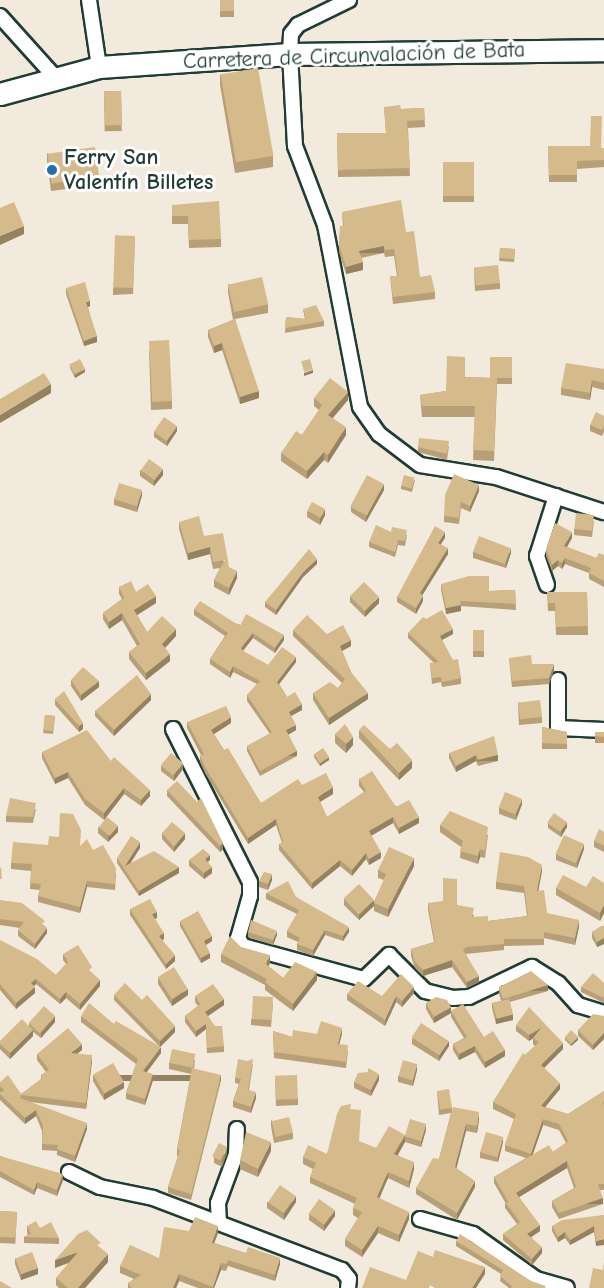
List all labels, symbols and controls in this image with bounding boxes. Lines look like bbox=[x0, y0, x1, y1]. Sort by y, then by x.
street label: Carretera de Circunvalación de Bata bbox=[182, 37, 526, 75]
place label: Ferry San Valentín Billetes bbox=[64, 144, 213, 196]
marker: Ferry San Valentín Billetes bbox=[45, 163, 59, 177]

